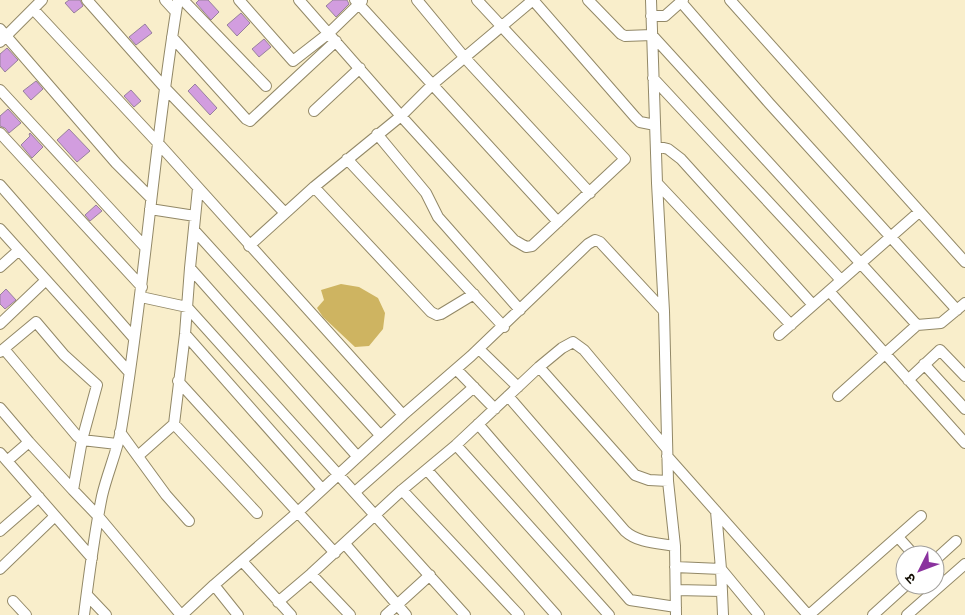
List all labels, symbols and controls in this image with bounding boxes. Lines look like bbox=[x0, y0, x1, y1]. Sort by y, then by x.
north arrow bbox=[895, 545, 945, 595]
text: उ bbox=[901, 569, 920, 587]

